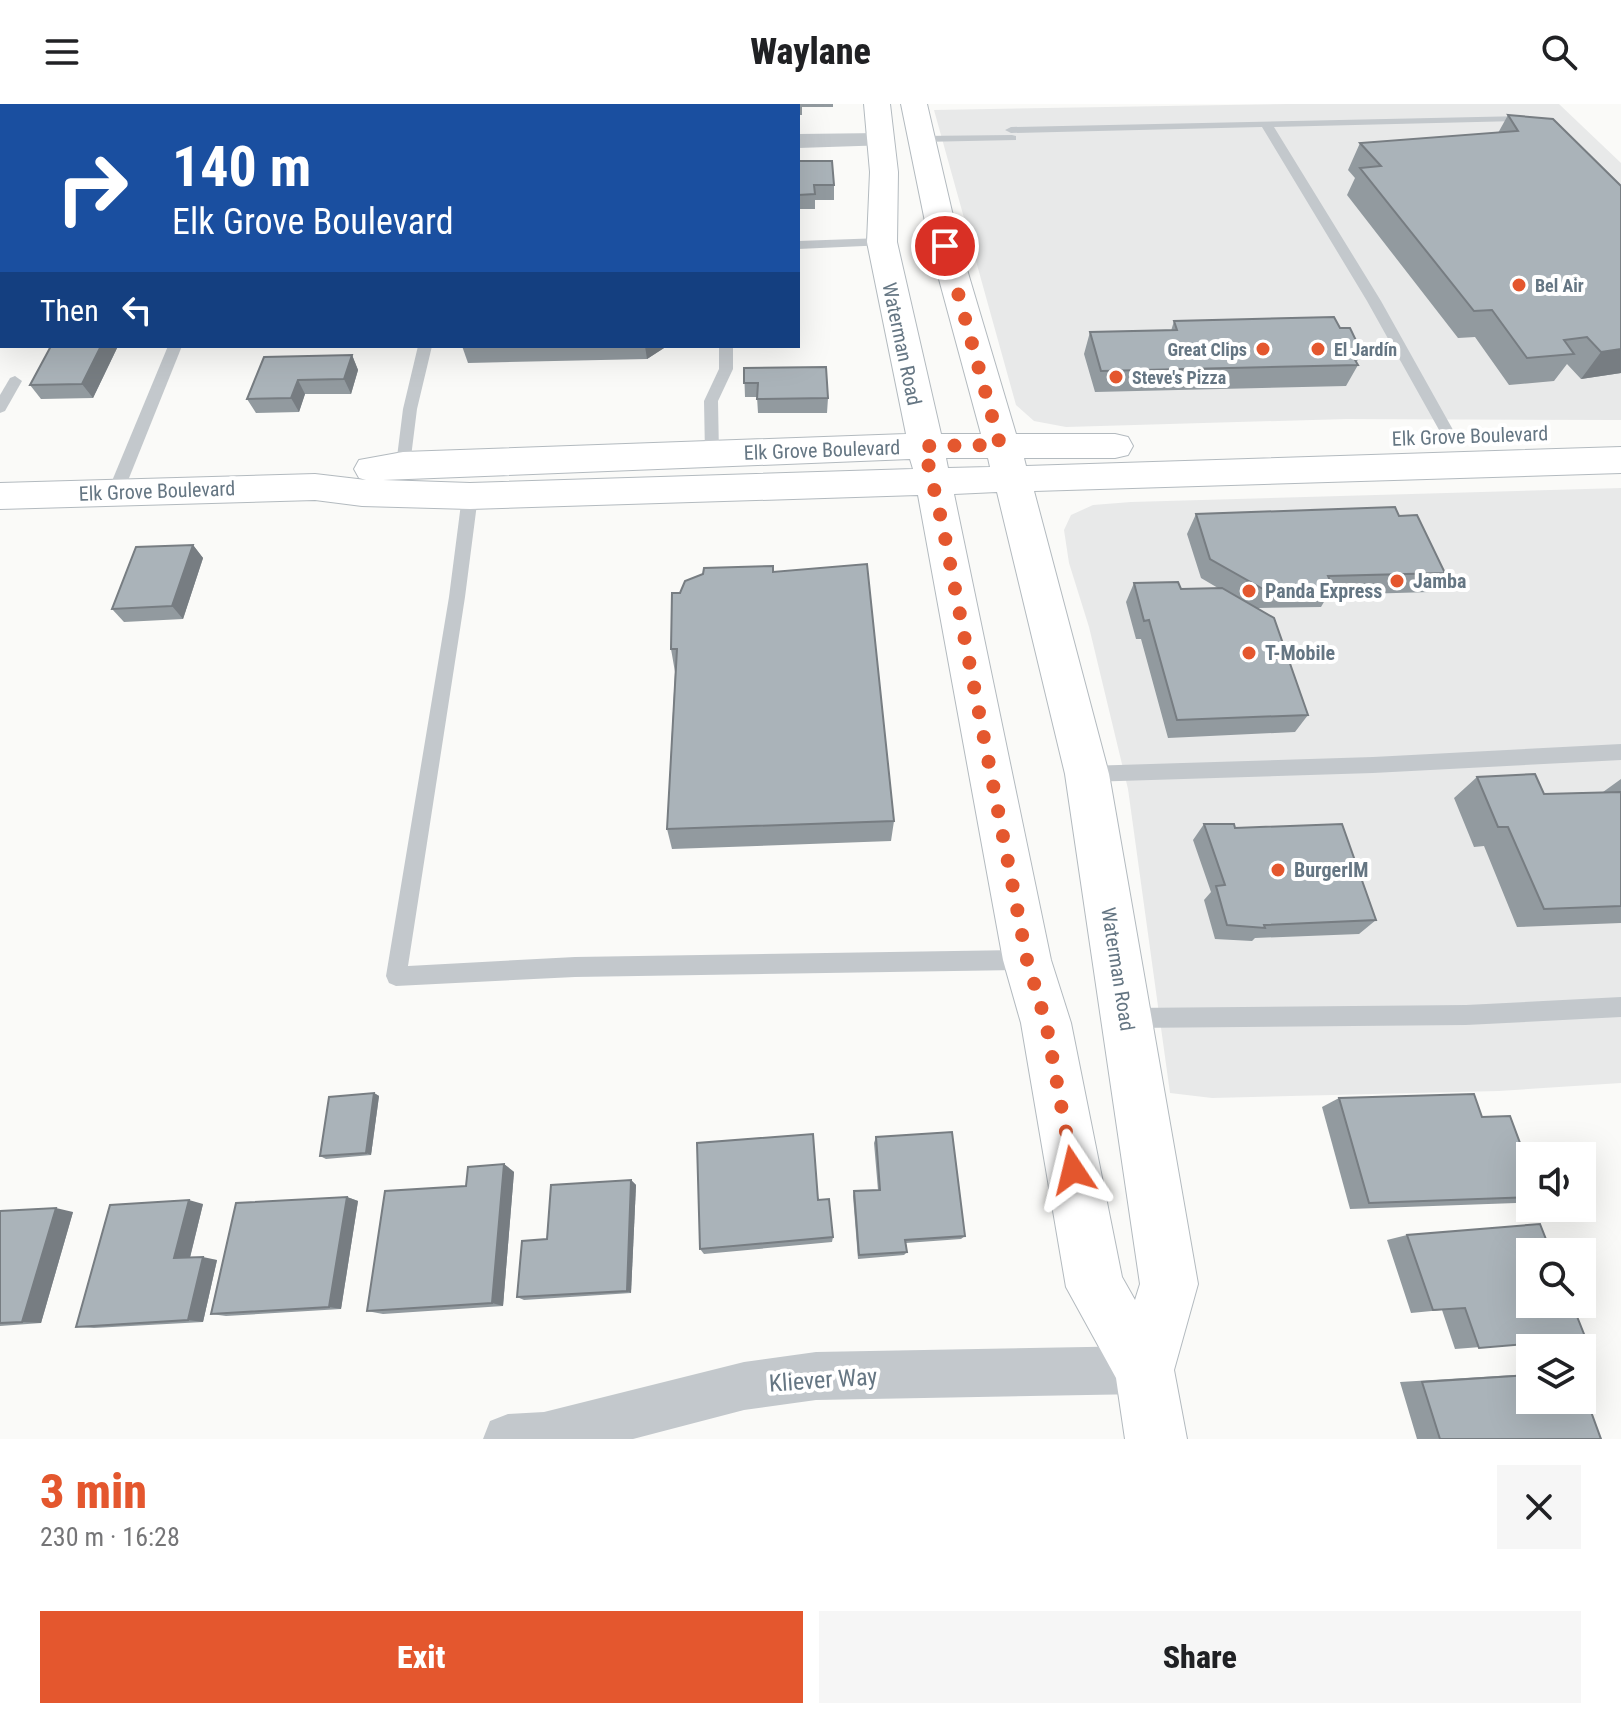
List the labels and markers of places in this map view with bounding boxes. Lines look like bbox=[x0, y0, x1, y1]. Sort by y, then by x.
pin bbox=[911, 212, 979, 280]
place label: Bel Air bbox=[1535, 275, 1584, 296]
marker: Bel Air bbox=[1510, 276, 1528, 294]
place label: Great Clips bbox=[1167, 339, 1247, 360]
place label: El Jardín bbox=[1334, 339, 1397, 360]
marker: Great Clips bbox=[1254, 340, 1272, 358]
marker: El Jardín bbox=[1309, 340, 1327, 358]
place label: Steve's Pizza bbox=[1132, 367, 1226, 388]
marker: Steve's Pizza bbox=[1107, 368, 1125, 386]
place label: Jamba bbox=[1413, 569, 1466, 593]
marker: Jamba bbox=[1388, 572, 1406, 590]
place label: Panda Express bbox=[1265, 579, 1382, 603]
marker: Panda Express bbox=[1240, 582, 1258, 600]
place label: T-Mobile bbox=[1265, 641, 1335, 665]
marker: T-Mobile bbox=[1240, 644, 1258, 662]
place label: BurgerIM bbox=[1294, 858, 1368, 882]
marker: BurgerIM bbox=[1269, 861, 1287, 879]

